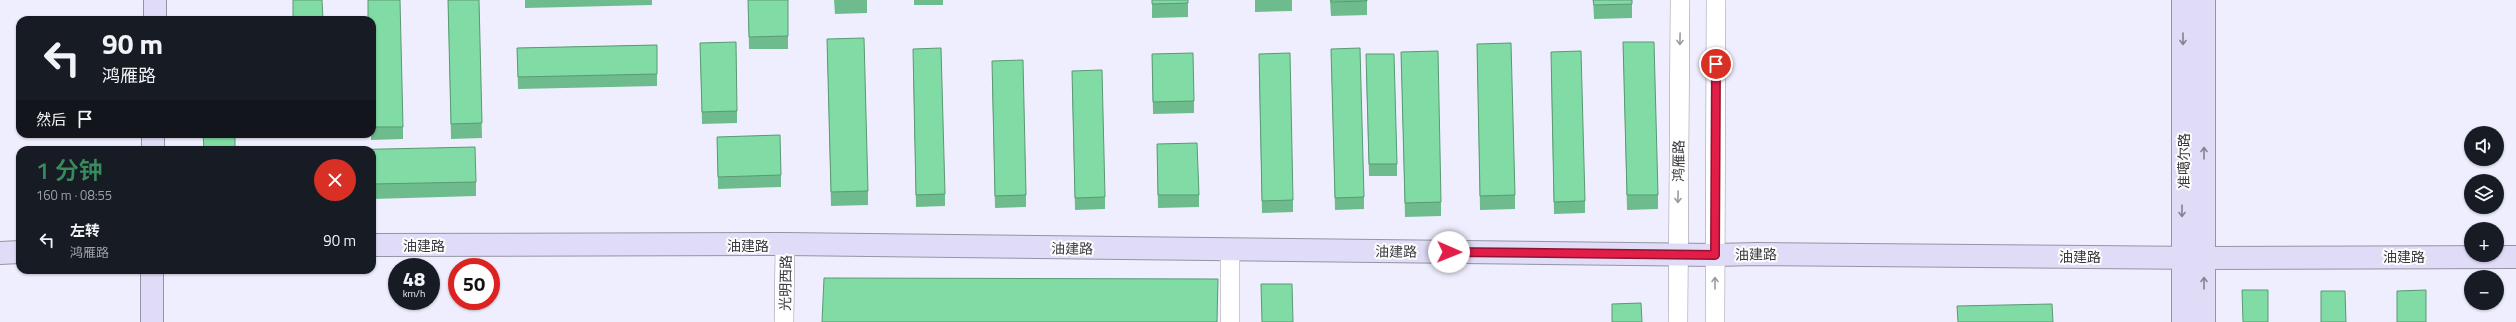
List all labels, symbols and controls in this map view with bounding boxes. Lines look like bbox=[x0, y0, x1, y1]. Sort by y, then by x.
text: 90 m bbox=[102, 22, 163, 65]
icon: left bbox=[36, 32, 88, 84]
one-way arrow bbox=[1676, 32, 1684, 45]
one-way arrow bbox=[2179, 32, 2187, 45]
pin bbox=[1699, 47, 1733, 81]
icon: arrive bbox=[1705, 53, 1727, 75]
text: 鸿雁路 bbox=[102, 62, 156, 89]
text: 然后 bbox=[36, 108, 66, 131]
icon: arrive bbox=[74, 108, 96, 130]
map controls bbox=[2464, 126, 2504, 310]
button: sound bbox=[2464, 126, 2504, 166]
street label: 准噶尔路 bbox=[2173, 133, 2194, 189]
street label: 鸿雁路 bbox=[1667, 140, 1689, 182]
one-way arrow bbox=[2200, 147, 2208, 160]
text: 1 分钟 bbox=[36, 152, 103, 188]
button: close bbox=[314, 159, 356, 201]
button: layers bbox=[2464, 174, 2504, 214]
text: 160 m · 08:55 bbox=[36, 185, 112, 205]
one-way arrow bbox=[1674, 190, 1682, 203]
one-way arrow bbox=[2178, 204, 2186, 217]
text: 左转 bbox=[70, 219, 100, 242]
button: + bbox=[2464, 222, 2504, 262]
icon: left bbox=[36, 229, 58, 251]
text: 90 m bbox=[323, 229, 356, 252]
position arrow bbox=[1428, 231, 1470, 273]
street label: 油建路 bbox=[403, 235, 445, 256]
street label: 油建路 bbox=[727, 235, 769, 256]
street label: 油建路 bbox=[1051, 237, 1093, 259]
street label: 油建路 bbox=[1375, 240, 1417, 262]
text: 鸿雁路 bbox=[70, 242, 109, 262]
street label: 油建路 bbox=[1735, 243, 1777, 265]
street label: 油建路 bbox=[2059, 246, 2101, 267]
street label: 油建路 bbox=[2383, 246, 2425, 267]
street label: 光明西路 bbox=[774, 255, 796, 311]
speed limit sign: 50 bbox=[448, 258, 500, 310]
text: 48 bbox=[403, 263, 425, 294]
button: − bbox=[2464, 270, 2504, 310]
one-way arrow bbox=[1711, 277, 1719, 290]
one-way arrow bbox=[2200, 277, 2208, 290]
text: km/h bbox=[403, 286, 425, 301]

